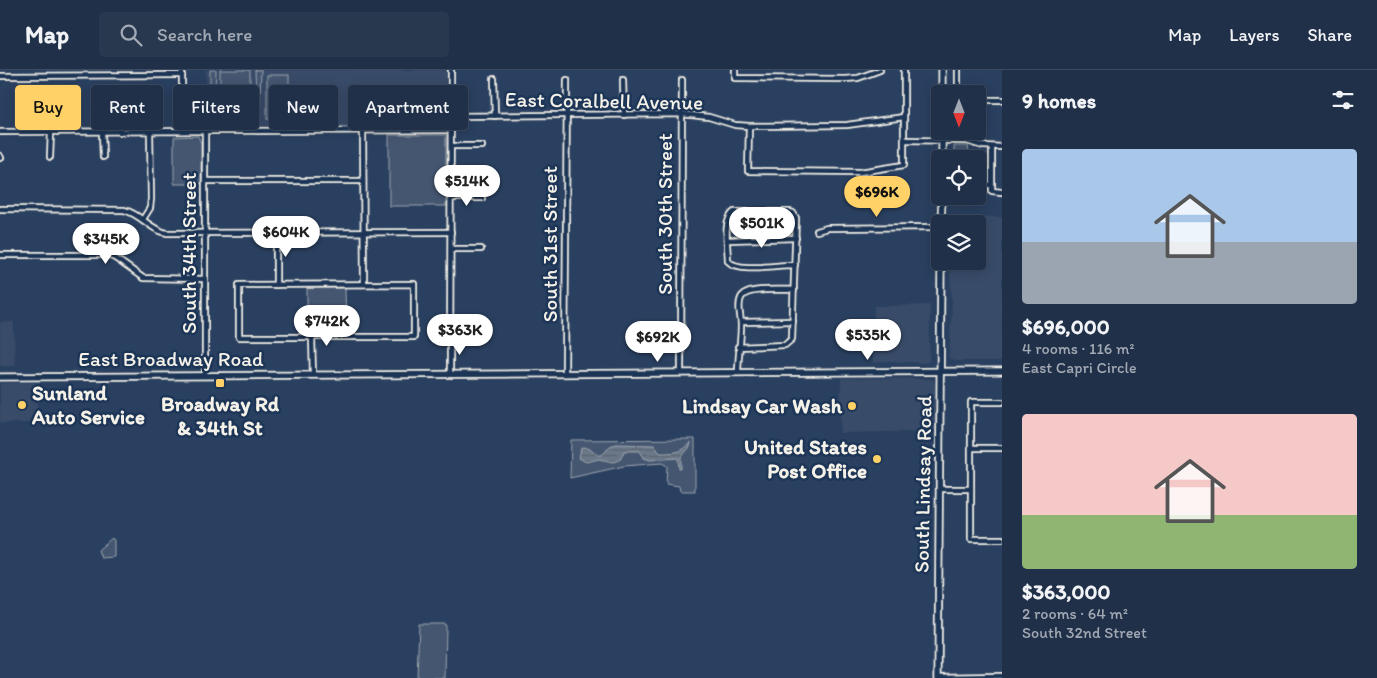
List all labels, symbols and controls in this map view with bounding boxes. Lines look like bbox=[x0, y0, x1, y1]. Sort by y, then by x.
search box bbox=[99, 12, 449, 57]
text: Map bbox=[25, 20, 69, 49]
icon: search bbox=[117, 21, 145, 49]
text: Search here bbox=[157, 23, 252, 46]
text: Map bbox=[1168, 24, 1201, 46]
text: Layers bbox=[1229, 24, 1279, 46]
text: Share bbox=[1307, 24, 1352, 46]
chip: Buy bbox=[15, 85, 81, 130]
chip: Rent bbox=[91, 85, 163, 130]
chip: Filters bbox=[173, 85, 259, 130]
chip: New bbox=[269, 85, 338, 130]
chip: Apartment bbox=[348, 85, 468, 130]
north arrow bbox=[931, 85, 986, 140]
map controls bbox=[931, 85, 986, 270]
street label: East Coralbell Avenue bbox=[505, 86, 703, 115]
icon: filters bbox=[1329, 86, 1357, 114]
text: 9 homes bbox=[1022, 88, 1096, 113]
street label: South 30th Street bbox=[652, 133, 677, 295]
button: locate bbox=[931, 150, 986, 205]
pin: $514K bbox=[432, 164, 502, 207]
street label: South 31st Street bbox=[537, 166, 562, 322]
text: $514K bbox=[445, 171, 489, 190]
street label: South 34th Street bbox=[176, 172, 201, 334]
pin: $696K bbox=[842, 176, 912, 218]
icon: home bbox=[1145, 181, 1235, 271]
text: $696K bbox=[855, 182, 899, 201]
pin: $501K bbox=[727, 206, 797, 249]
text: $501K bbox=[740, 213, 784, 232]
button: layers bbox=[931, 215, 986, 270]
pin: $604K bbox=[251, 216, 321, 258]
pin: $345K bbox=[71, 222, 141, 265]
text: $604K bbox=[263, 222, 309, 241]
text: $345K bbox=[83, 229, 129, 248]
pin: $742K bbox=[292, 304, 362, 347]
text: $742K bbox=[305, 311, 349, 330]
pin: $363K bbox=[425, 314, 495, 356]
text: $696,000 bbox=[1022, 314, 1110, 339]
pin: $535K bbox=[833, 318, 903, 361]
text: $363K bbox=[438, 320, 482, 339]
pin: $692K bbox=[623, 320, 693, 363]
text: $535K bbox=[846, 325, 890, 344]
text: $692K bbox=[636, 327, 680, 346]
text: 4 rooms · 116 m² bbox=[1022, 339, 1134, 358]
street label: East Broadway Road bbox=[78, 346, 264, 371]
text: East Capri Circle bbox=[1022, 358, 1137, 377]
marker: Broadway Rd & 34th St bbox=[214, 377, 226, 389]
place label: Sunland Auto Service bbox=[31, 380, 145, 429]
place label: Broadway Rd & 34th St bbox=[161, 391, 280, 440]
place label: Lindsay Car Wash bbox=[682, 393, 843, 419]
street label: South Lindsay Road bbox=[908, 395, 937, 573]
marker: Sunland Auto Service bbox=[16, 399, 28, 411]
marker: Lindsay Car Wash bbox=[846, 400, 858, 412]
place label: United States Post Office bbox=[744, 434, 867, 483]
icon: home bbox=[1145, 446, 1235, 536]
marker: United States Post Office bbox=[871, 453, 883, 465]
text: $363,000 bbox=[1022, 579, 1110, 604]
text: 2 rooms · 64 m² bbox=[1022, 604, 1128, 623]
text: South 32nd Street bbox=[1022, 623, 1147, 642]

